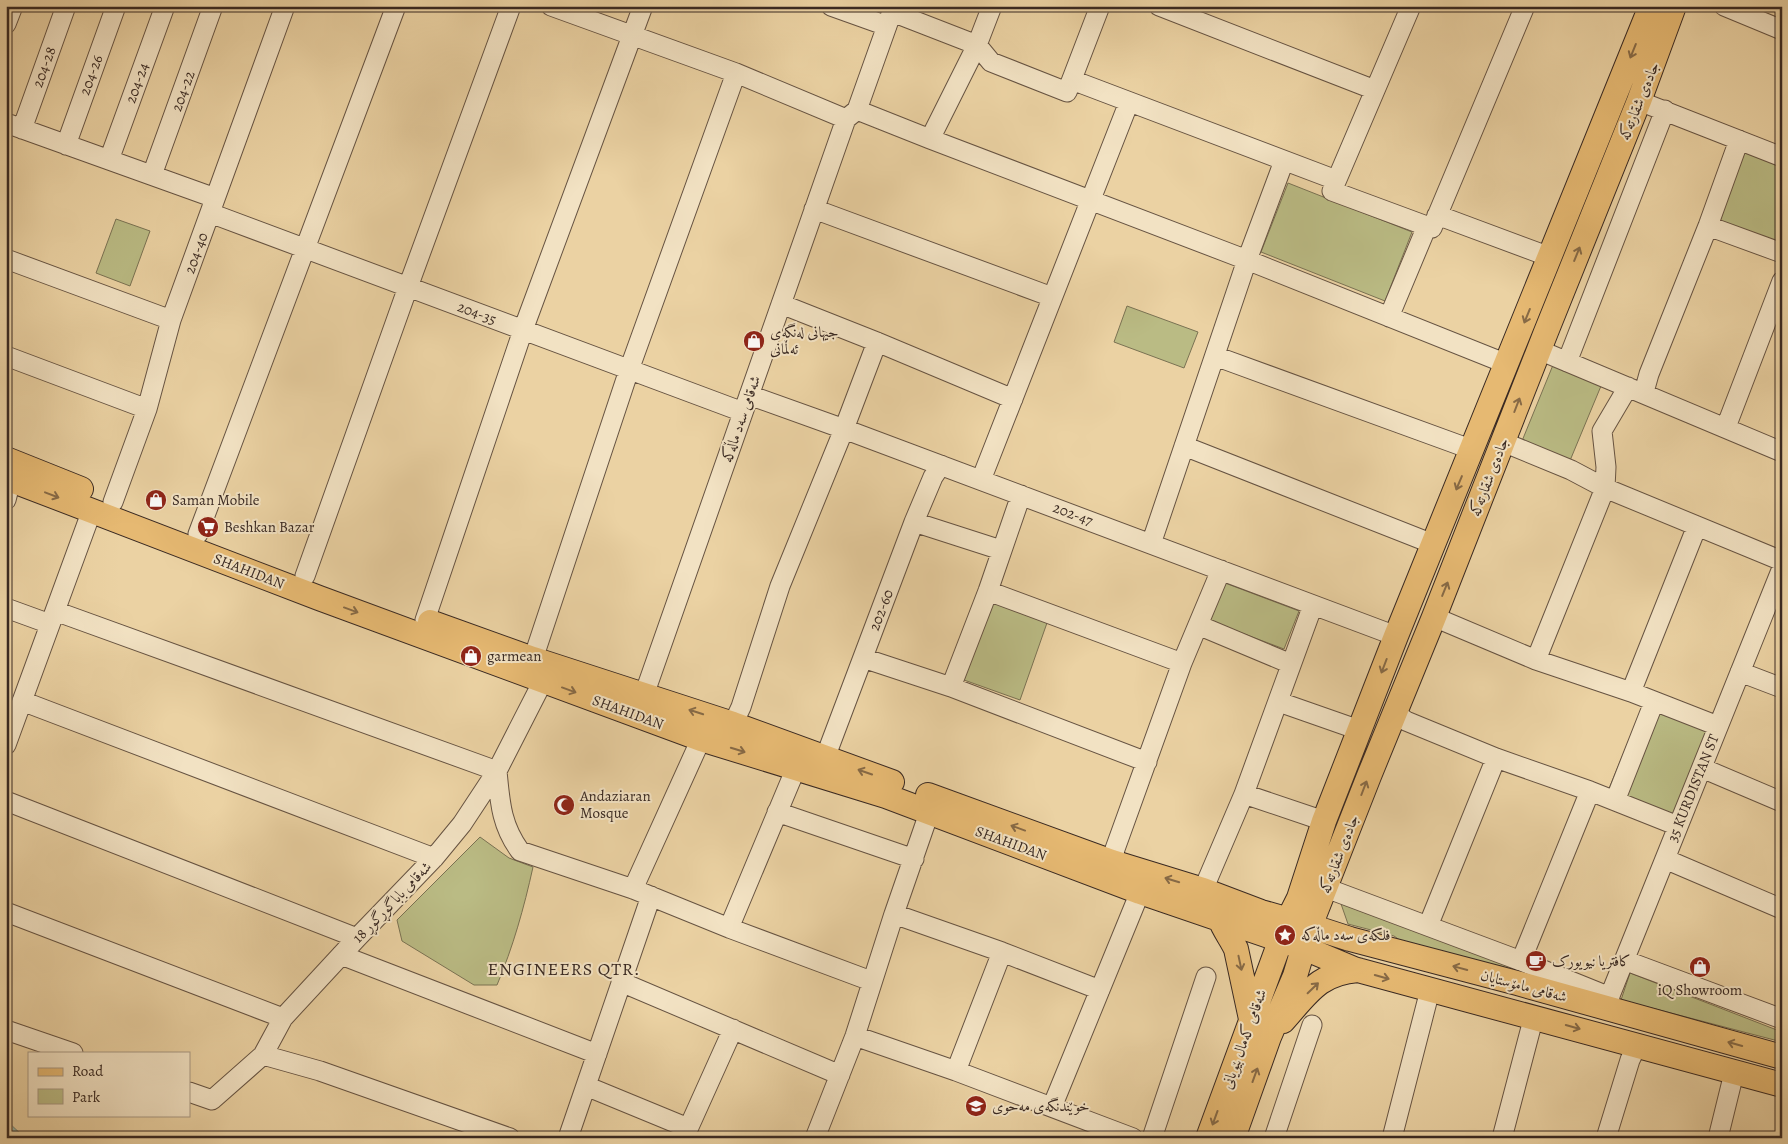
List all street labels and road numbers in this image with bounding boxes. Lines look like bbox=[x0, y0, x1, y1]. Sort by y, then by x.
street label: 204-28 bbox=[27, 44, 61, 90]
street label: 204-26 bbox=[74, 52, 108, 98]
street label: جادەی شقارتەکە bbox=[1614, 59, 1664, 143]
street label: 204-24 bbox=[120, 60, 154, 106]
street label: 204-22 bbox=[166, 68, 200, 114]
street label: 204-40 bbox=[179, 230, 213, 276]
street label: 204-35 bbox=[455, 296, 499, 330]
street label: شەقامی سەد ماڵەکە bbox=[717, 373, 765, 465]
street label: جادەی شقارتەکە bbox=[1465, 435, 1513, 519]
street label: 202-47 bbox=[1050, 497, 1096, 531]
street label: SHAHIDAN bbox=[211, 548, 288, 594]
street label: 202-60 bbox=[864, 586, 898, 634]
street label: SHAHIDAN bbox=[590, 690, 667, 734]
street label: 35 KURDISTAN ST bbox=[1662, 730, 1724, 845]
street label: جادەی شقارتەکە bbox=[1315, 812, 1363, 896]
street label: SHAHIDAN bbox=[973, 821, 1050, 865]
street label: شەقامی باباگوڕگوڕ 18 bbox=[348, 857, 437, 948]
street label: شەقامی مامۆستایان bbox=[1479, 965, 1569, 1007]
street label: شەقامی کەمال بێویانی bbox=[1217, 986, 1271, 1092]

